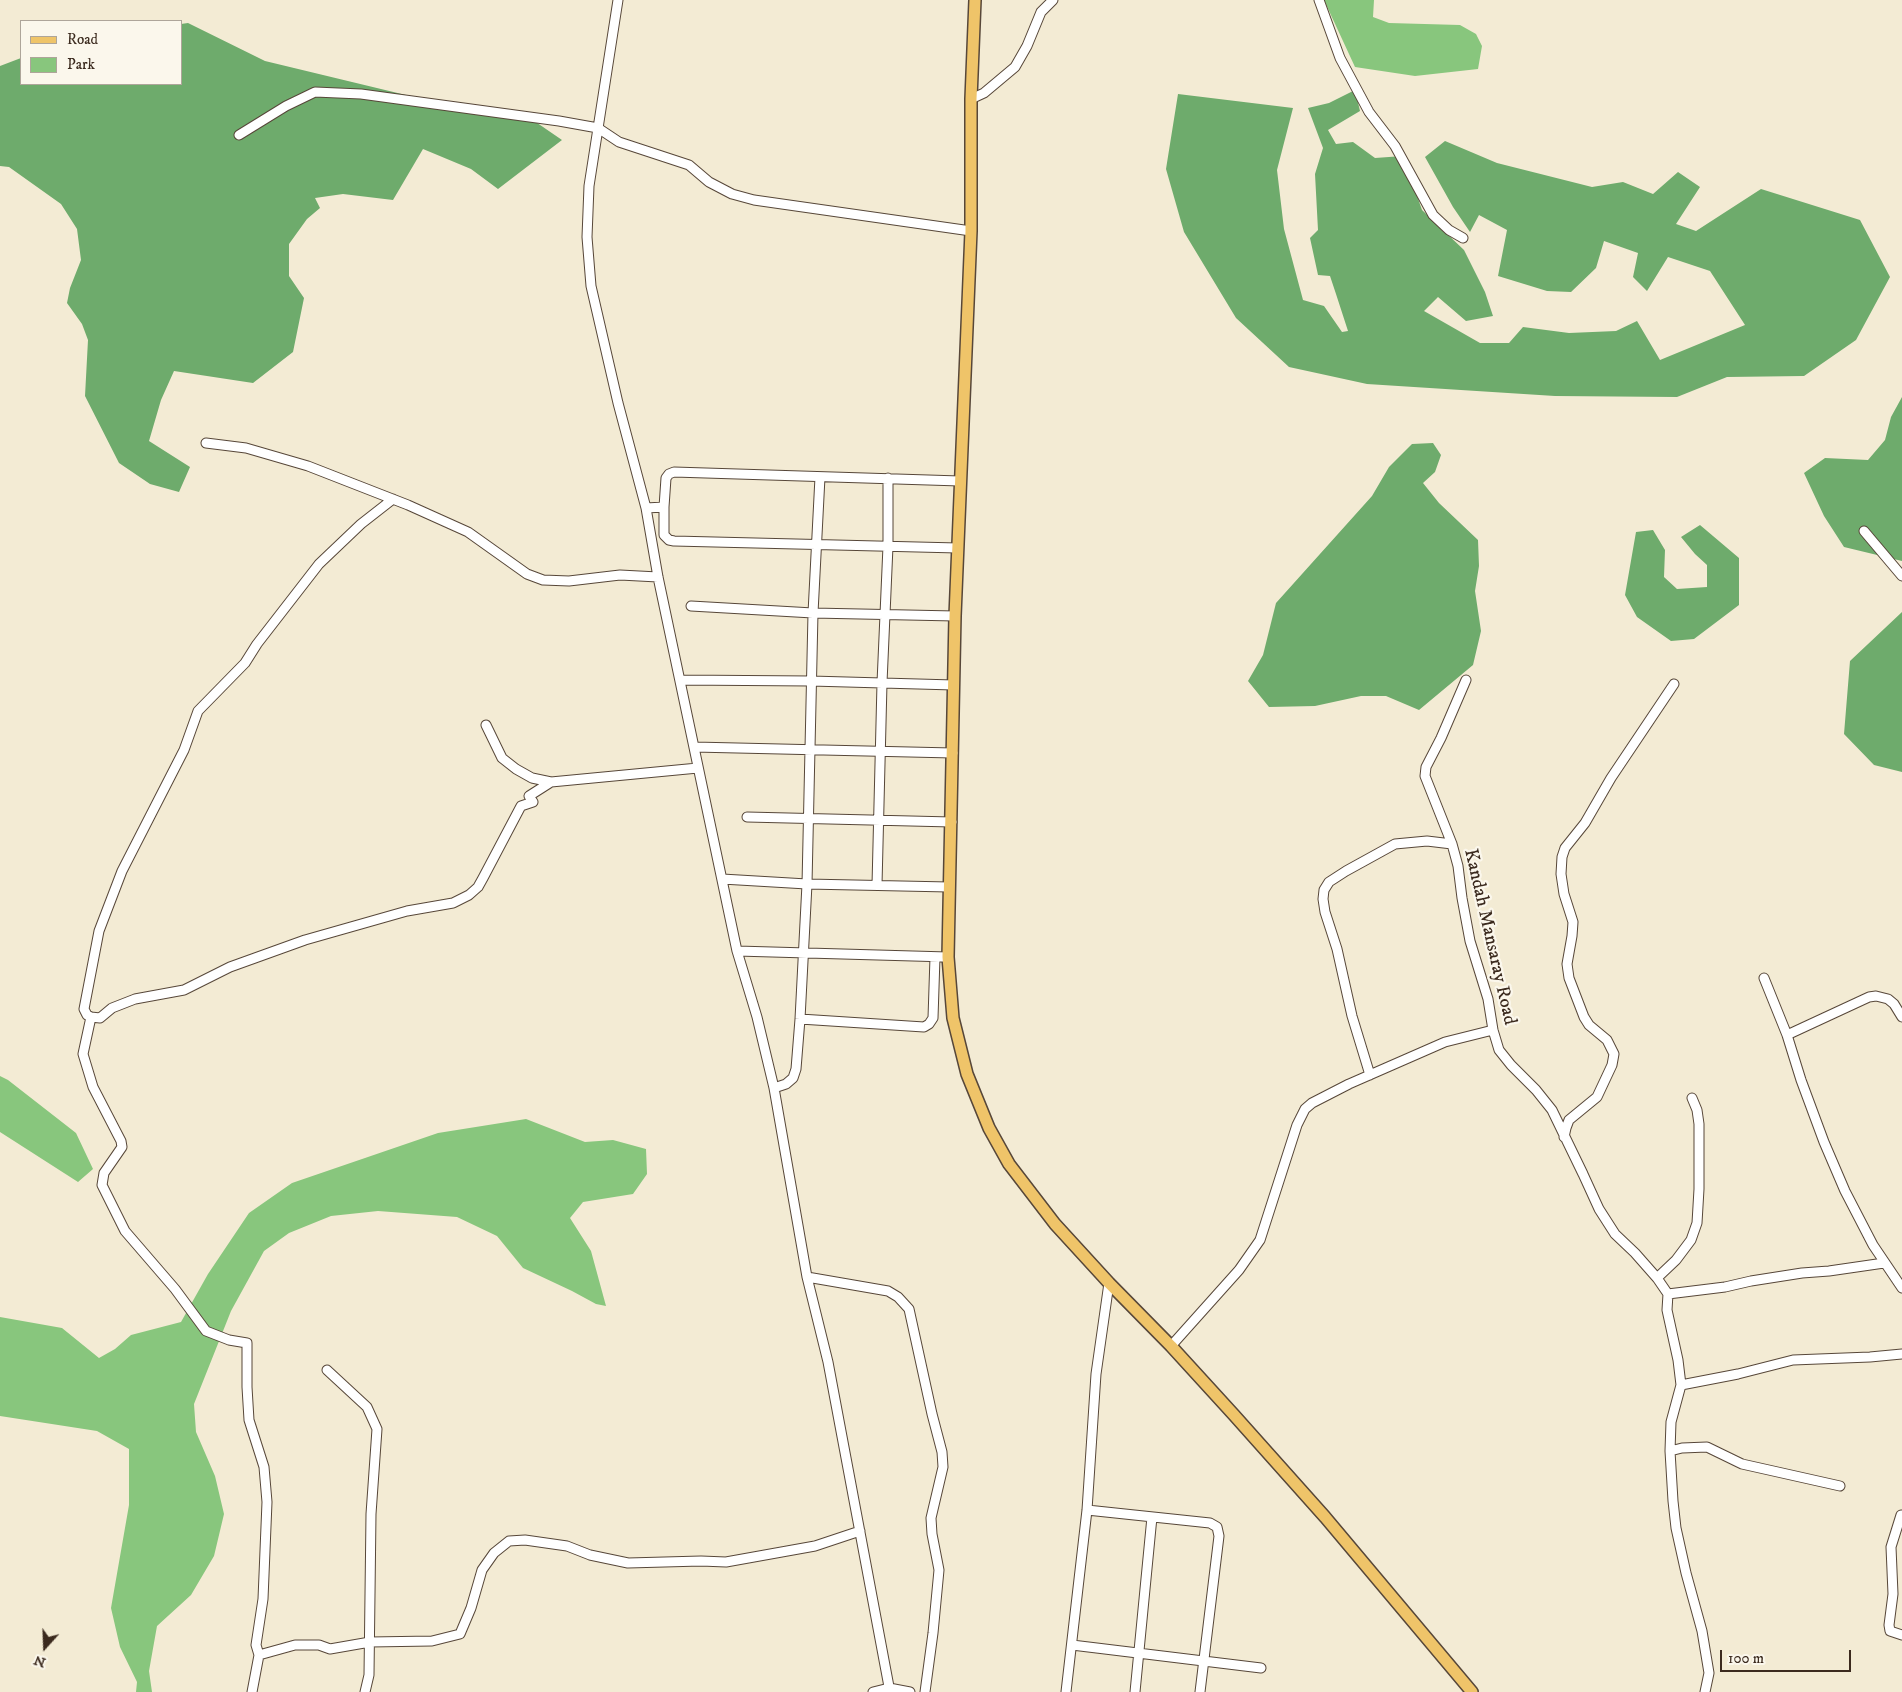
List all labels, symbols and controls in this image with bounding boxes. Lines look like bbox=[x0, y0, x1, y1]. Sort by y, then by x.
legend bbox=[20, 20, 182, 85]
text: Road bbox=[67, 30, 98, 49]
text: Park bbox=[67, 55, 95, 74]
street label: Kandah Mansaray Road bbox=[1458, 847, 1520, 1027]
north arrow bbox=[20, 1622, 70, 1672]
scale bar bbox=[1722, 1640, 1853, 1672]
text: 100 m bbox=[1728, 1649, 1764, 1668]
text: N bbox=[31, 1651, 48, 1672]

